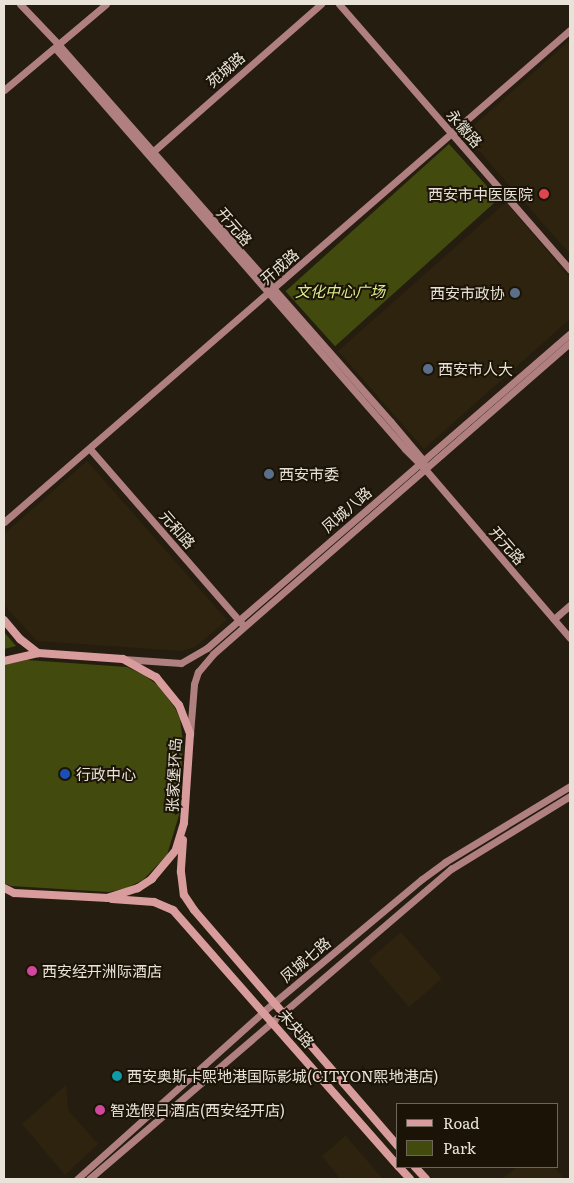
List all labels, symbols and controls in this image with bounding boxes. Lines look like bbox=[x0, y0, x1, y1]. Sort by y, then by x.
street label: 苑城路 bbox=[202, 47, 248, 91]
street label: 永徽路 bbox=[443, 105, 487, 151]
place label: 西安市中医医院 bbox=[428, 185, 533, 203]
marker: 西安市中医医院 bbox=[537, 187, 551, 201]
street label: 开元路 bbox=[213, 203, 257, 249]
street label: 开成路 bbox=[256, 244, 302, 288]
park label: 文化中心广场 bbox=[295, 282, 385, 300]
place label: 西安市政协 bbox=[430, 284, 505, 302]
marker: 西安市政协 bbox=[509, 287, 521, 299]
place label: 西安市人大 bbox=[438, 360, 513, 378]
marker: 西安市人大 bbox=[422, 363, 434, 375]
place label: 西安市委 bbox=[279, 465, 339, 483]
marker: 西安市委 bbox=[263, 468, 275, 480]
street label: 凤城八路 bbox=[317, 483, 375, 535]
street label: 元和路 bbox=[156, 506, 200, 552]
street label: 开元路 bbox=[486, 522, 530, 568]
street label: 张家堡环岛 bbox=[162, 737, 184, 813]
place label: 行政中心 bbox=[76, 765, 136, 783]
marker: 行政中心 bbox=[58, 767, 72, 781]
street label: 凤城七路 bbox=[276, 933, 334, 985]
place label: 西安经开洲际酒店 bbox=[42, 962, 162, 980]
marker: 西安经开洲际酒店 bbox=[26, 965, 38, 977]
street label: 未央路 bbox=[275, 1005, 319, 1051]
place label: 西安奥斯卡熙地港国际影城(CITYON熙地港店) bbox=[127, 1067, 439, 1085]
marker: 西安奥斯卡熙地港国际影城(CITYON熙地港店) bbox=[111, 1070, 123, 1082]
place label: 智选假日酒店(西安经开店) bbox=[110, 1101, 285, 1119]
legend bbox=[396, 1103, 559, 1168]
marker: 智选假日酒店(西安经开店) bbox=[94, 1104, 106, 1116]
text: Road bbox=[443, 1111, 479, 1134]
text: Park bbox=[443, 1136, 476, 1159]

